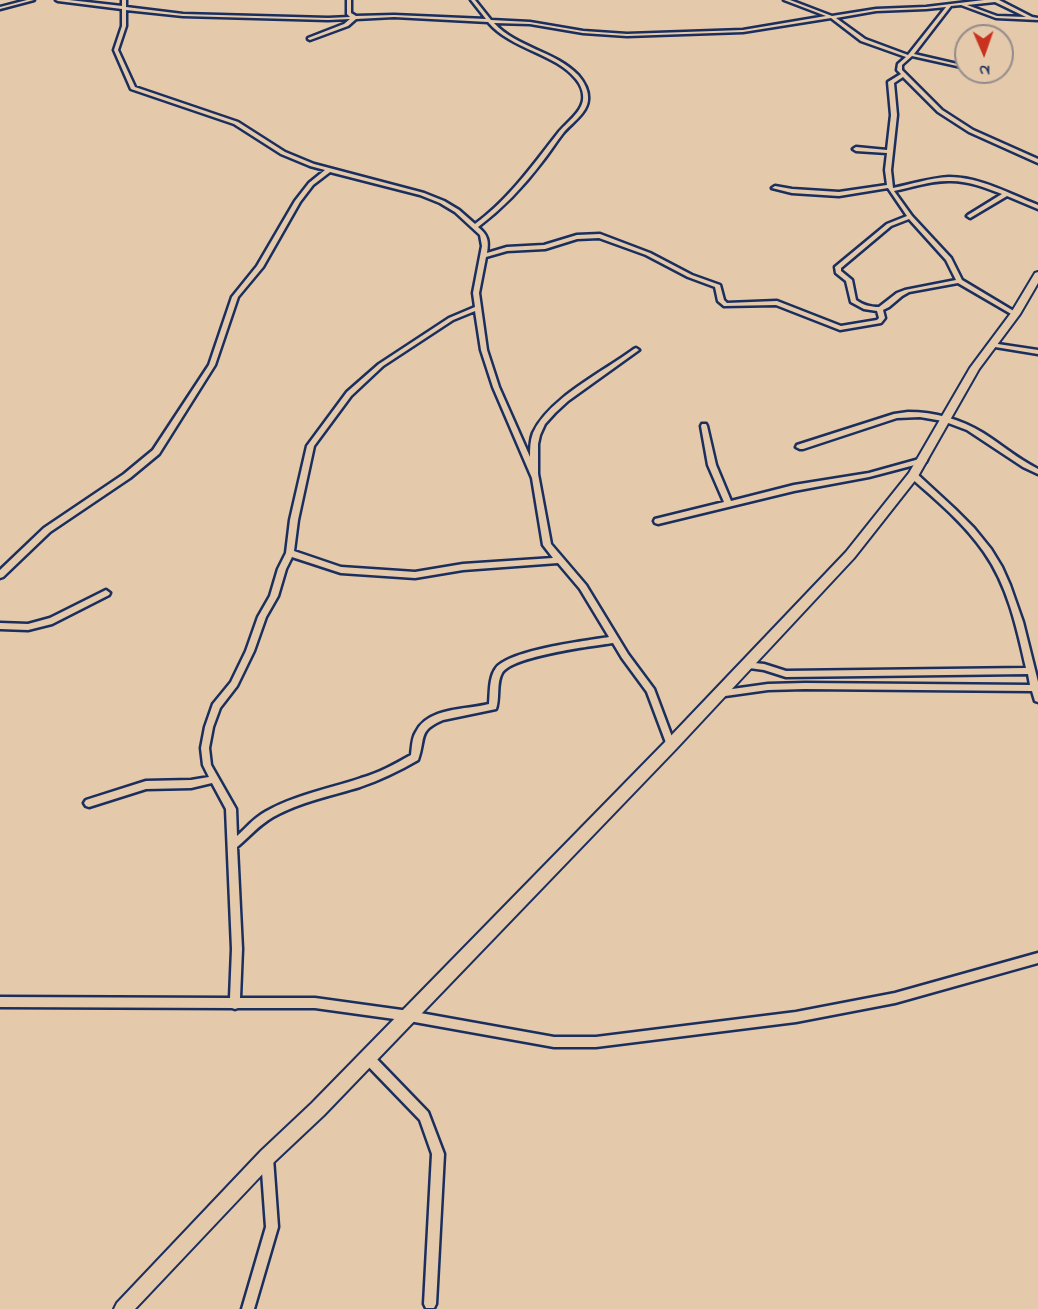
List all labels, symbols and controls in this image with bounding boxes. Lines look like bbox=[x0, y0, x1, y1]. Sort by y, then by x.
north arrow bbox=[954, 24, 1014, 84]
text: N bbox=[979, 58, 990, 82]

